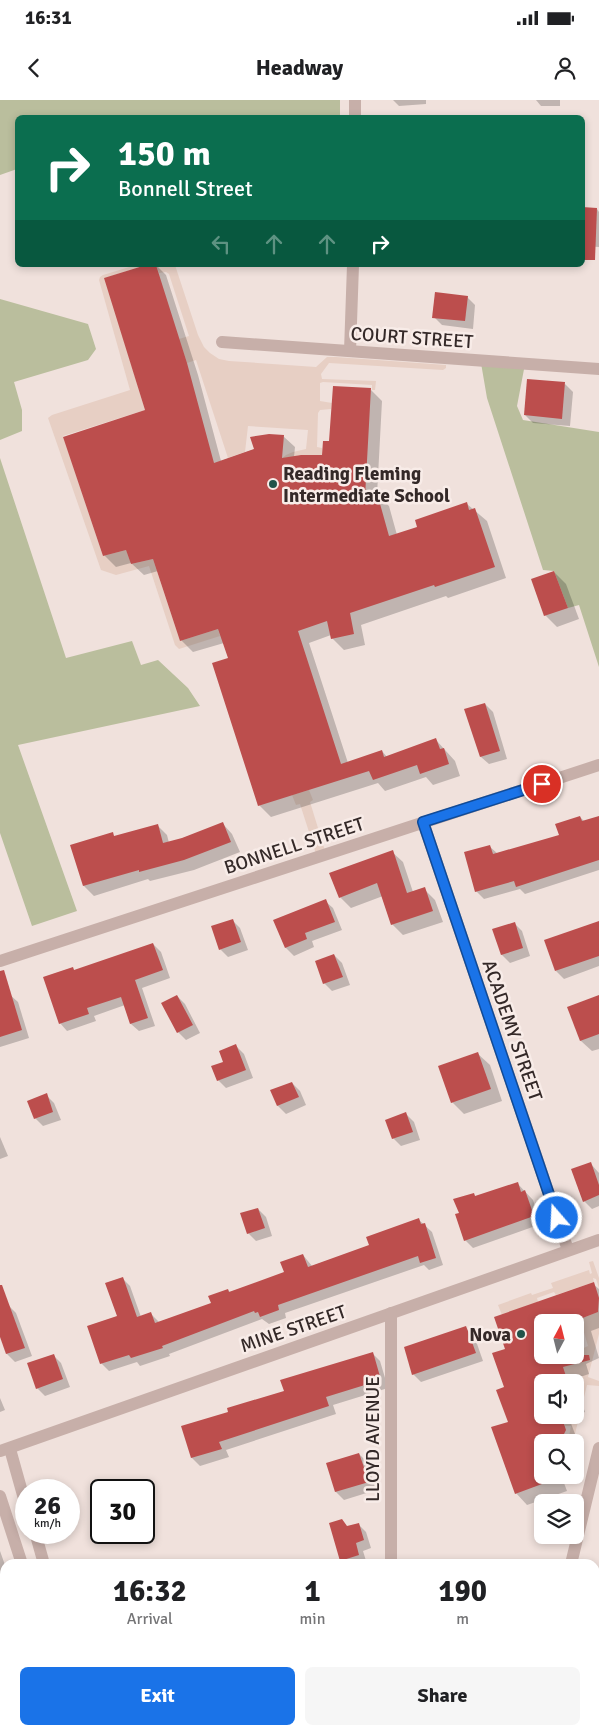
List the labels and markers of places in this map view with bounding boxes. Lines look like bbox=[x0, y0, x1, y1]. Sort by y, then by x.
place label: Reading Fleming Intermediate School bbox=[283, 462, 450, 508]
marker: Reading Fleming Intermediate School bbox=[267, 478, 279, 490]
pin bbox=[521, 763, 563, 805]
place label: Nova bbox=[469, 1323, 511, 1347]
marker: Nova bbox=[515, 1328, 527, 1340]

